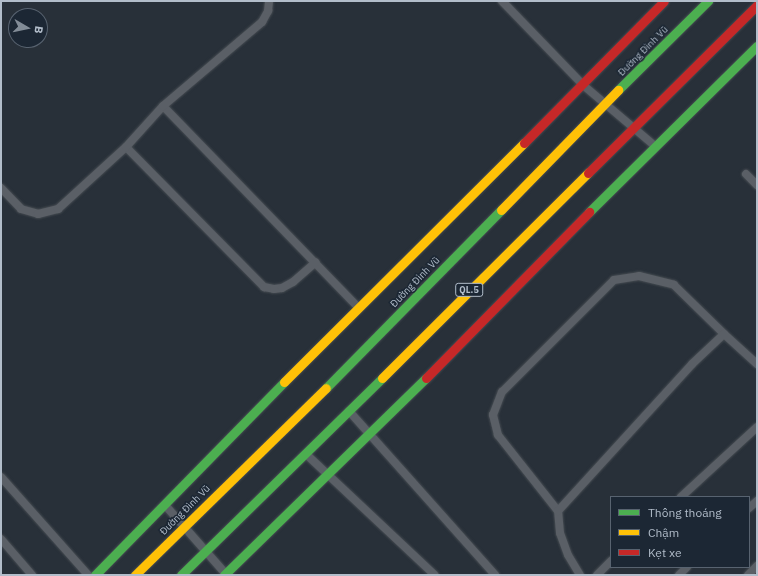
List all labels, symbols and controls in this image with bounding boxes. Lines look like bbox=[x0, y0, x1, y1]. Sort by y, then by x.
north arrow bbox=[8, 8, 48, 48]
street label: Đường Đình Vũ bbox=[615, 23, 671, 79]
text: B bbox=[31, 25, 46, 34]
street label: Đường Đình Vũ bbox=[388, 254, 442, 310]
road number: QL.5 bbox=[455, 283, 483, 297]
street label: Đường Đình Vũ bbox=[157, 482, 213, 538]
legend bbox=[610, 496, 750, 568]
text: Thông thoáng bbox=[648, 505, 722, 520]
text: Chậm bbox=[648, 525, 679, 540]
text: Kẹt xe bbox=[648, 545, 681, 560]

